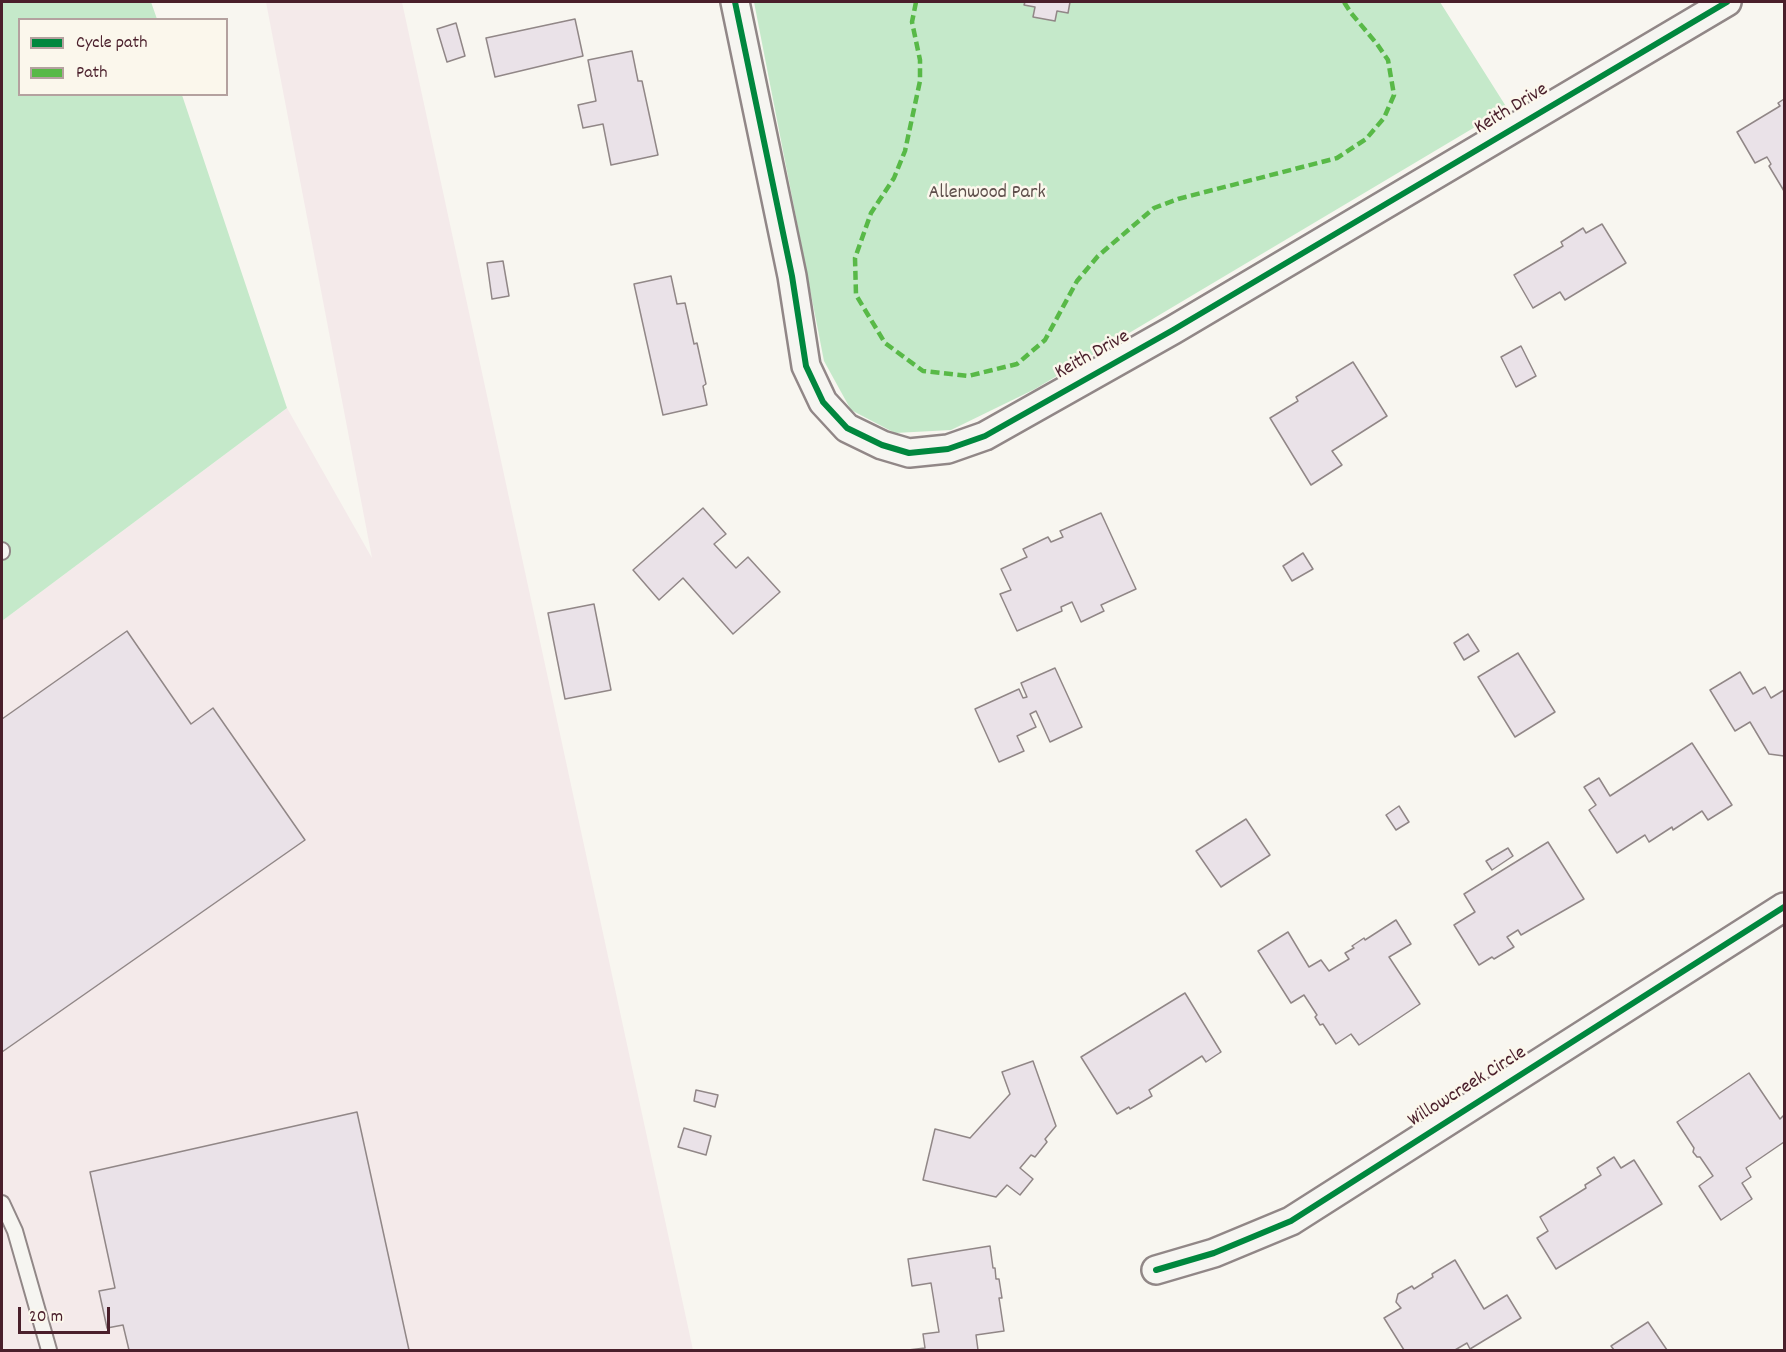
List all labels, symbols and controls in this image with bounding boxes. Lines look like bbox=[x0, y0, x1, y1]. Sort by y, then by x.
legend bbox=[18, 18, 228, 96]
text: Cycle path bbox=[76, 31, 147, 56]
text: Path bbox=[76, 61, 108, 86]
street label: Keith Drive bbox=[1471, 79, 1553, 141]
park label: Allenwood Park bbox=[928, 182, 1046, 206]
street label: Keith Drive bbox=[1052, 326, 1134, 386]
street label: Willowcreek Circle bbox=[1404, 1042, 1532, 1134]
scale bar bbox=[21, 1295, 112, 1333]
text: 20 m bbox=[29, 1305, 63, 1330]

